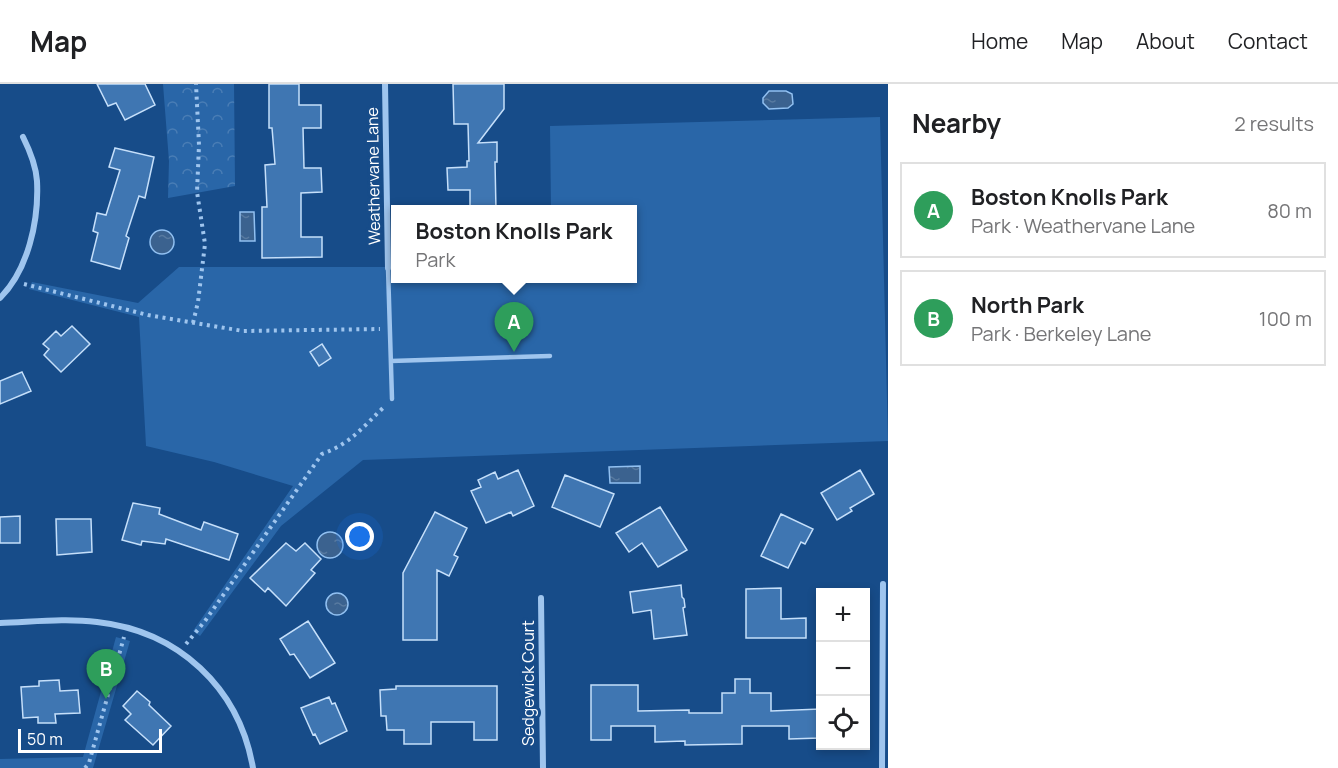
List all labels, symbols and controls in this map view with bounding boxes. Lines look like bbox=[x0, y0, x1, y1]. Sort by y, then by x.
text: Map bbox=[30, 22, 87, 60]
text: Home bbox=[971, 27, 1028, 55]
text: Map bbox=[1061, 27, 1103, 55]
text: About bbox=[1136, 27, 1195, 55]
text: Contact bbox=[1228, 27, 1308, 55]
text: Nearby bbox=[912, 105, 1001, 141]
street label: Weathervane Lane bbox=[361, 107, 385, 245]
text: 2 results bbox=[1234, 110, 1314, 137]
text: Boston Knolls Park bbox=[971, 182, 1168, 212]
text: A bbox=[927, 197, 940, 224]
text: 80 m bbox=[1267, 197, 1312, 224]
popup bbox=[391, 205, 637, 283]
text: Park · Weathervane Lane bbox=[971, 212, 1195, 239]
text: Boston Knolls Park bbox=[416, 216, 612, 246]
text: Park bbox=[416, 246, 455, 273]
text: North Park bbox=[971, 290, 1084, 320]
pin: A bbox=[494, 302, 534, 352]
text: B bbox=[927, 305, 940, 332]
text: 100 m bbox=[1259, 305, 1312, 332]
text: Park · Berkeley Lane bbox=[971, 320, 1152, 347]
your location bbox=[345, 522, 374, 551]
map controls bbox=[816, 588, 870, 750]
button: + bbox=[816, 588, 870, 642]
street label: Sedgewick Court bbox=[517, 620, 539, 746]
button: − bbox=[816, 642, 870, 696]
pin: B bbox=[86, 650, 126, 699]
button: locate bbox=[816, 696, 870, 750]
scale bar bbox=[18, 726, 162, 754]
text: 50 m bbox=[27, 728, 63, 750]

